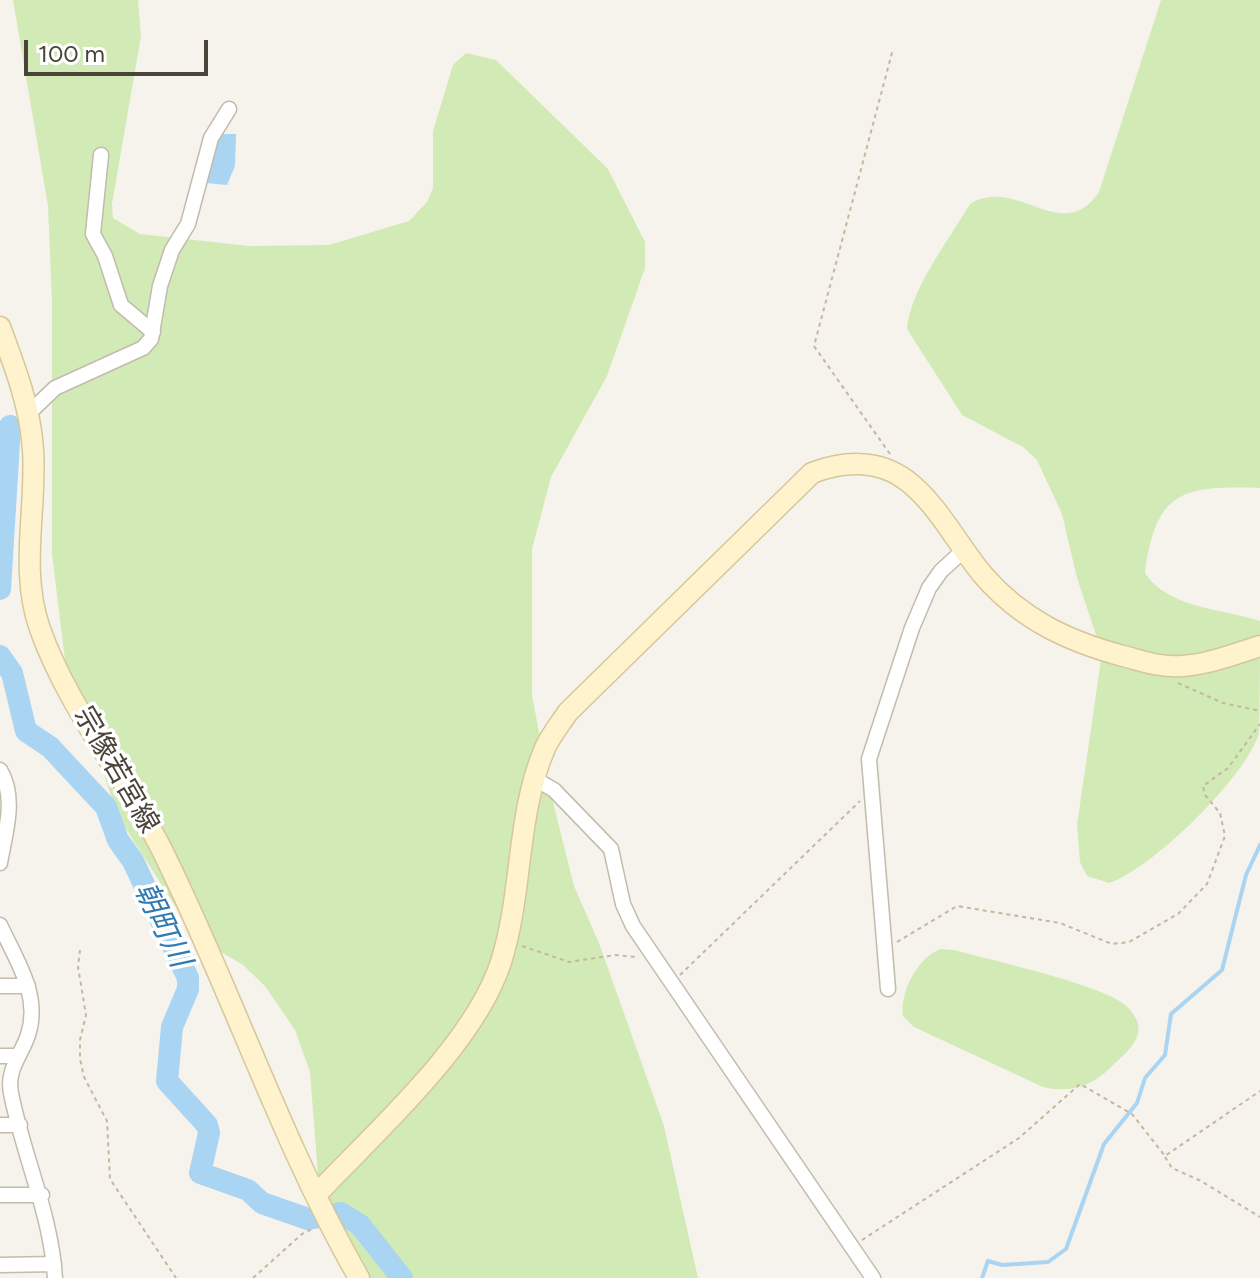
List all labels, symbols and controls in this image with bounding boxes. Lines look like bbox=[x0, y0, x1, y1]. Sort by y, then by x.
scale bar bbox=[28, 24, 212, 74]
text: 100 m bbox=[38, 39, 105, 68]
street label: 宗像若宮線 bbox=[66, 701, 166, 839]
water label: 朝町川 bbox=[126, 877, 198, 973]

